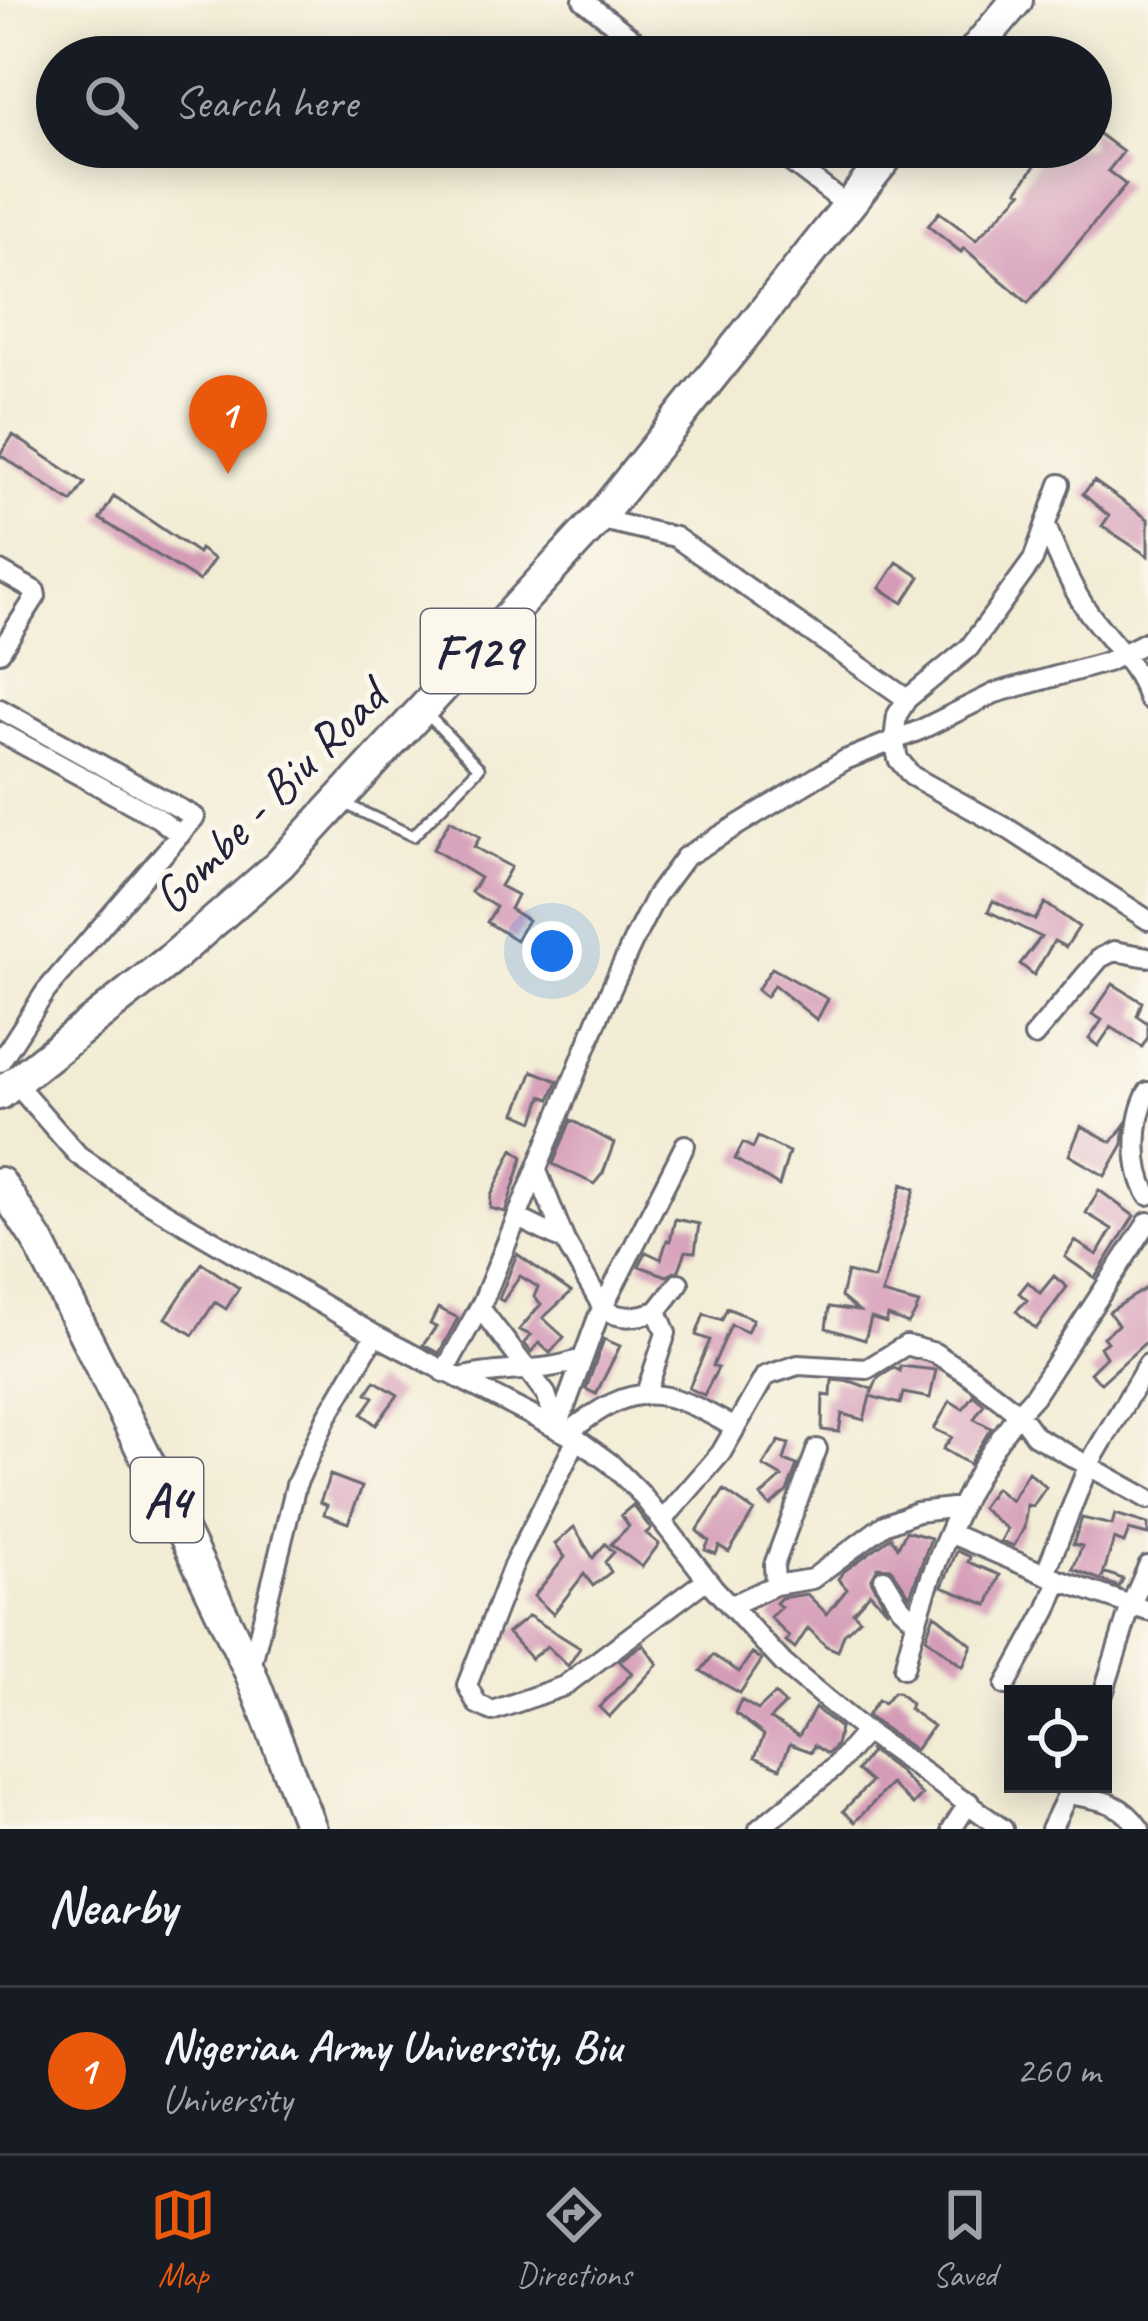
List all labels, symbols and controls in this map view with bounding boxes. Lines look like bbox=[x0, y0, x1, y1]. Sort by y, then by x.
search box bbox=[36, 36, 1112, 168]
icon: search bbox=[78, 69, 144, 135]
text: Search here bbox=[174, 74, 357, 131]
pin: 1 bbox=[189, 375, 267, 474]
road number: F129 bbox=[421, 609, 535, 693]
street label: Gombe - Biu Road bbox=[138, 661, 404, 927]
your location bbox=[522, 921, 582, 981]
road number: A4 bbox=[131, 1458, 203, 1542]
map controls bbox=[1004, 1685, 1112, 1793]
button: locate bbox=[1004, 1685, 1112, 1793]
text: Nearby bbox=[48, 1875, 176, 1939]
text: Nigerian Army University, Biu bbox=[162, 2018, 622, 2075]
text: 1 bbox=[78, 2046, 96, 2095]
text: 260 m bbox=[1016, 2046, 1100, 2095]
text: University bbox=[162, 2075, 292, 2124]
tab: Map bbox=[150, 2182, 216, 2296]
tab: Directions bbox=[517, 2182, 631, 2296]
tab: Saved bbox=[932, 2182, 998, 2296]

